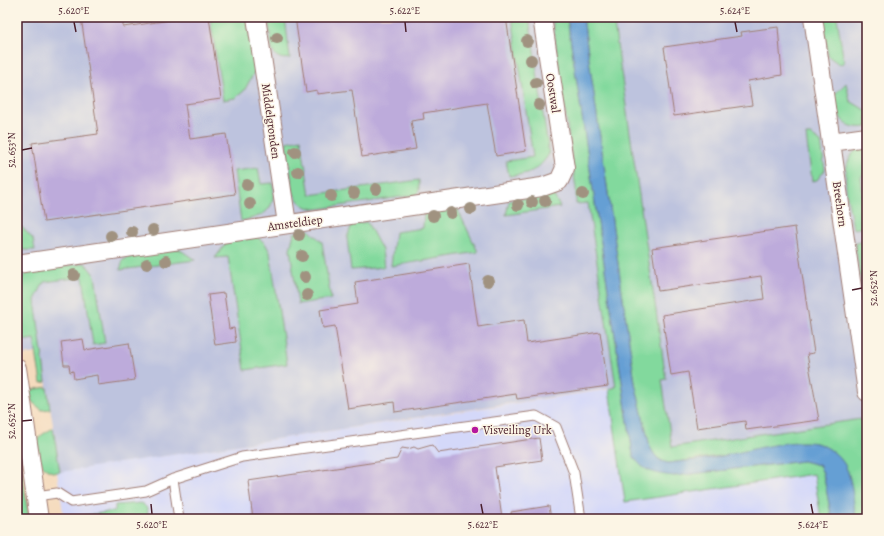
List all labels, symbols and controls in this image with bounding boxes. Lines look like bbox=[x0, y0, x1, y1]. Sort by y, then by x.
text: 5.620°E bbox=[59, 4, 90, 17]
text: 5.622°E bbox=[390, 4, 420, 17]
text: 5.624°E bbox=[720, 4, 750, 17]
street label: Oostwal bbox=[542, 72, 564, 114]
street label: Middelgronden bbox=[258, 82, 284, 160]
text: 52.653°N bbox=[5, 132, 18, 168]
street label: Breehorn bbox=[829, 180, 851, 228]
street label: Amsteldiep bbox=[265, 211, 324, 235]
text: 52.652°N bbox=[867, 270, 880, 306]
text: 52.652°N bbox=[5, 403, 18, 439]
place label: Visveiling Urk bbox=[482, 422, 552, 438]
marker: Visveiling Urk bbox=[470, 425, 480, 435]
text: 5.620°E bbox=[137, 518, 168, 531]
text: 5.622°E bbox=[468, 518, 498, 531]
text: 5.624°E bbox=[798, 518, 828, 531]

